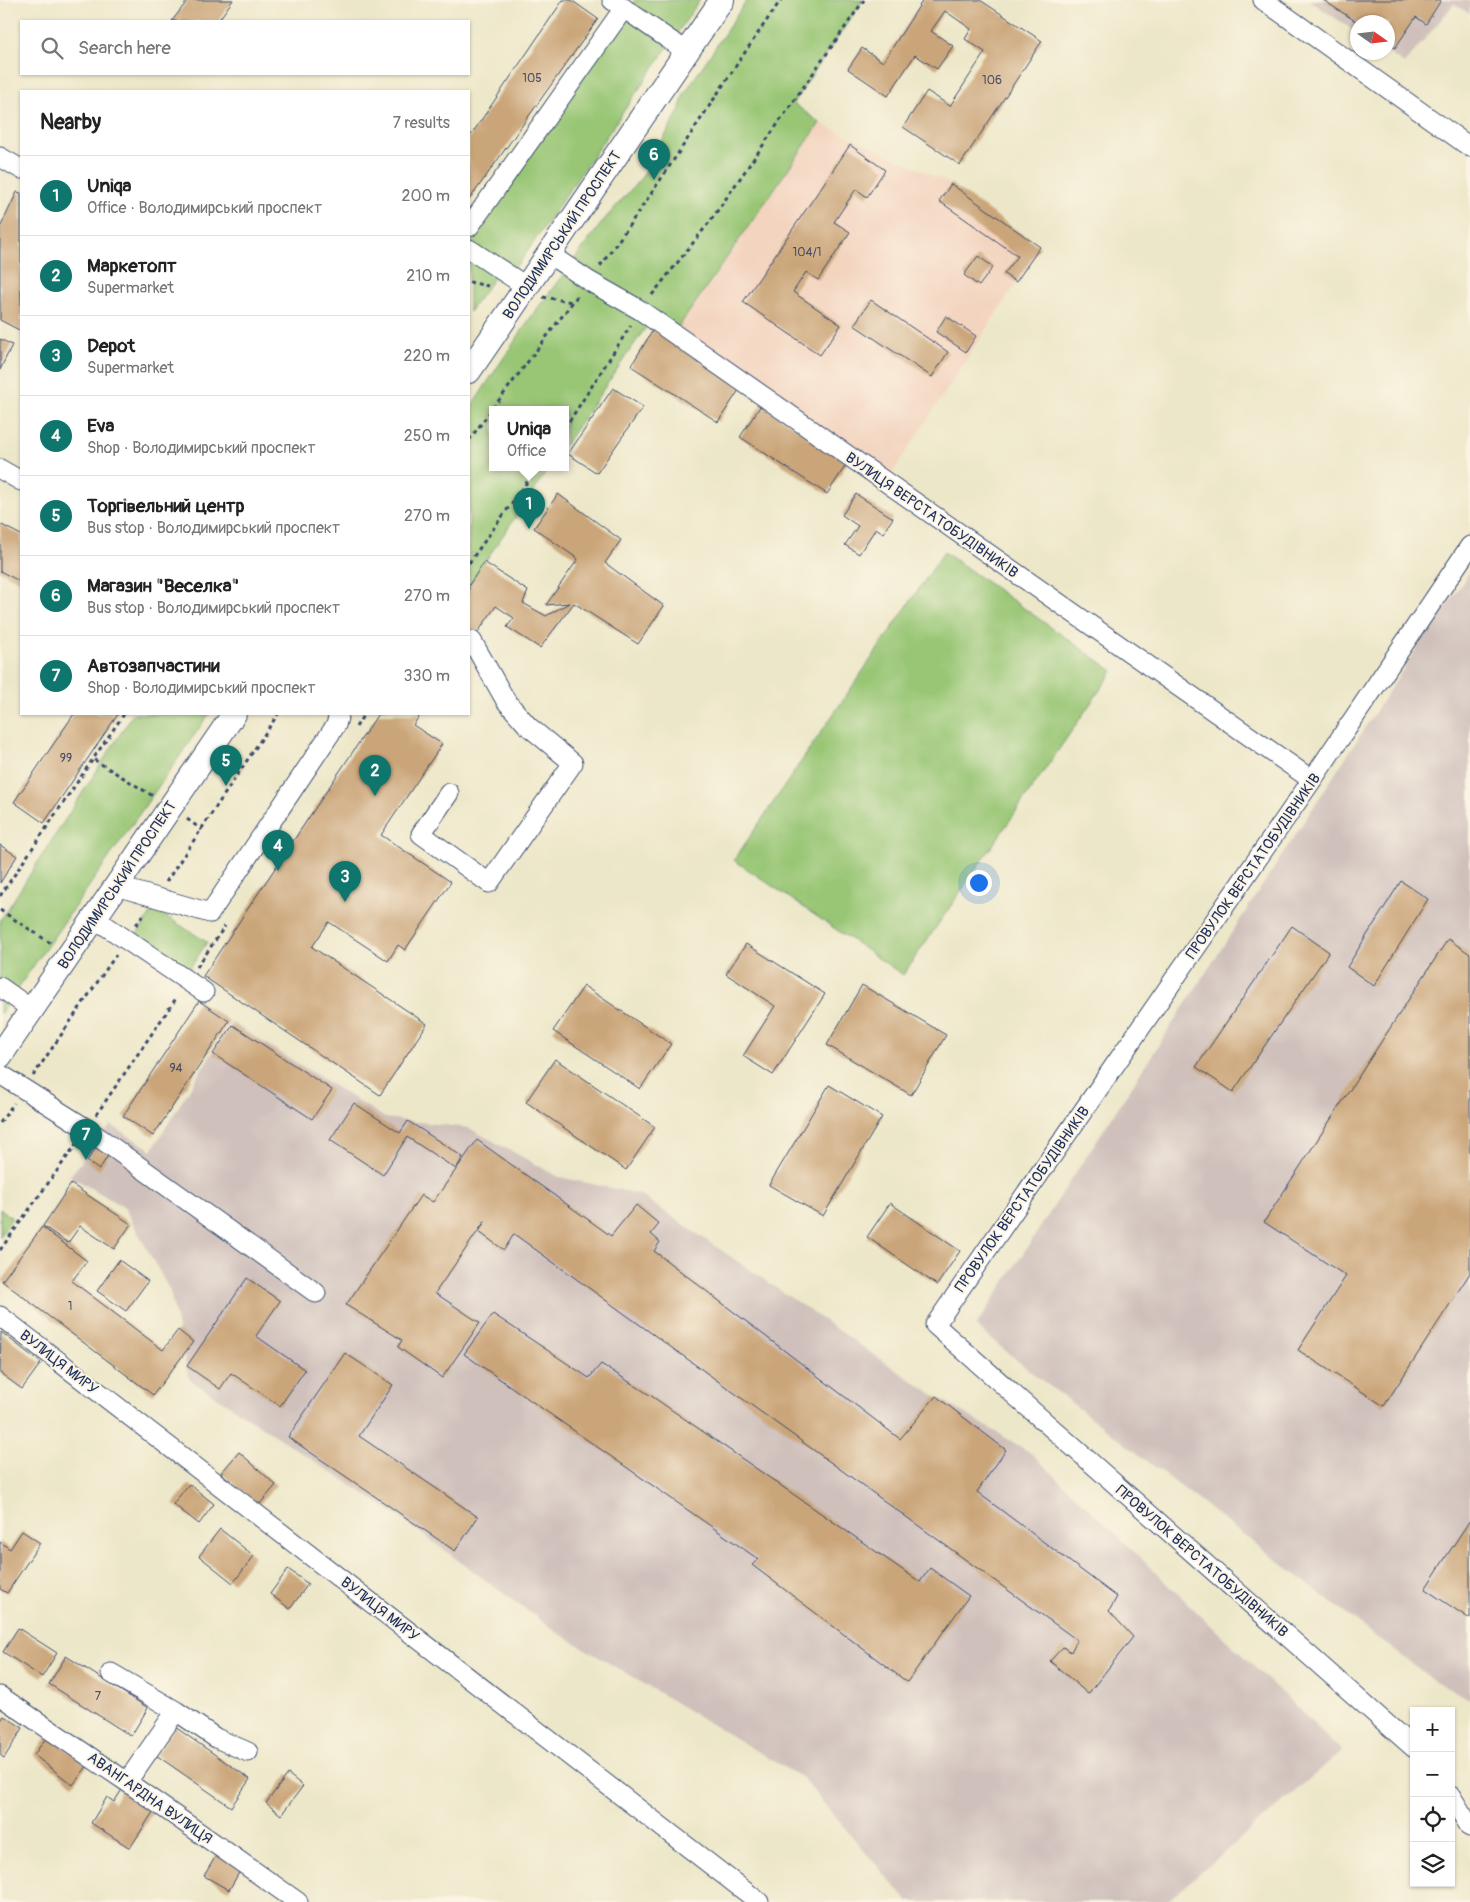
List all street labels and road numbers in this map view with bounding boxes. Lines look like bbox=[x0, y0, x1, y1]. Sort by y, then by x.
street label: ВОЛОДИМИРСЬКИЙ ПРОСПЕКТ bbox=[499, 148, 626, 323]
street label: ВУЛИЦЯ ВЕРСТАТОБУДІВНИКІВ bbox=[842, 448, 1022, 582]
street label: ПРОВУЛОК ВЕРСТАТОБУДІВНИКІВ bbox=[1182, 770, 1325, 963]
street label: ВОЛОДИМИРСЬКИЙ ПРОСПЕКТ bbox=[54, 798, 181, 973]
street label: ПРОВУЛОК ВЕРСТАТОБУДІВНИКІВ bbox=[951, 1103, 1094, 1296]
street label: ВУЛИЦЯ МИРУ bbox=[16, 1326, 102, 1399]
street label: ПРОВУЛОК ВЕРСТАТОБУДІВНИКІВ bbox=[1112, 1481, 1292, 1641]
street label: ВУЛИЦЯ МИРУ bbox=[337, 1573, 423, 1646]
street label: АВАНГАРДНА ВУЛИЦЯ bbox=[84, 1748, 216, 1849]

